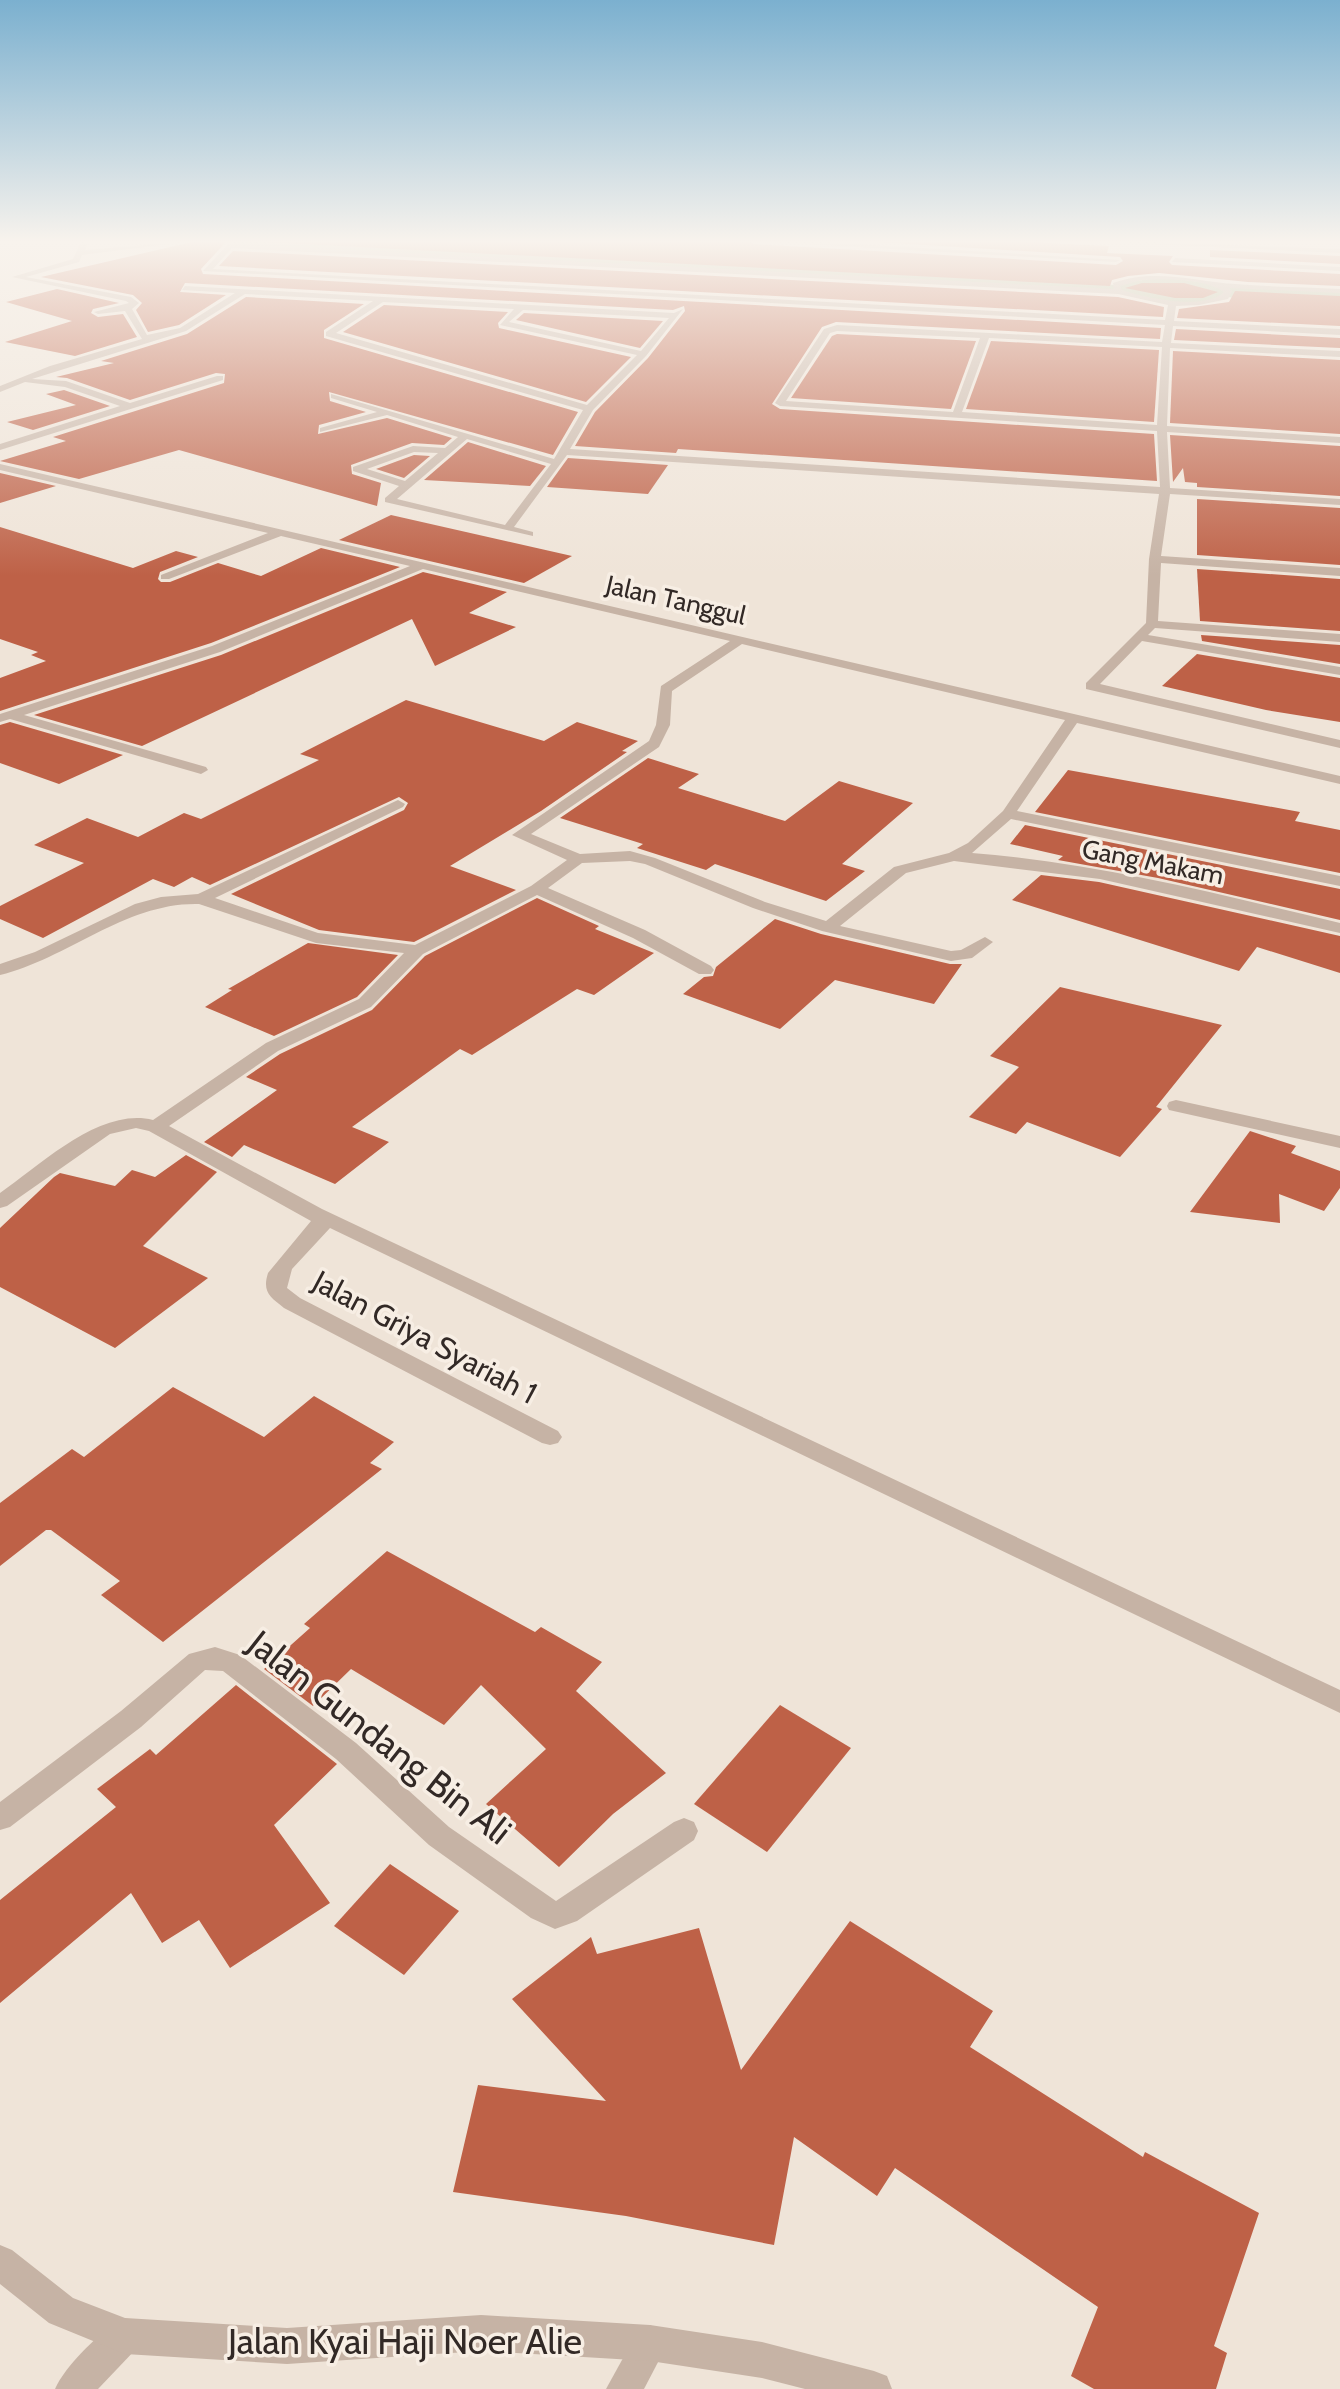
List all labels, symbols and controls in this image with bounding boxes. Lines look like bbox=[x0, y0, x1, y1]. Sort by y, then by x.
street label: Jalan Tanggul bbox=[602, 568, 749, 632]
street label: Gang Makam bbox=[1079, 833, 1227, 891]
street label: Jalan Griya Syariah 1 bbox=[306, 1262, 543, 1412]
street label: Jalan Gundang Bin Ali bbox=[239, 1620, 520, 1853]
street label: Jalan Kyai Haji Noer Alie bbox=[227, 2319, 582, 2363]

